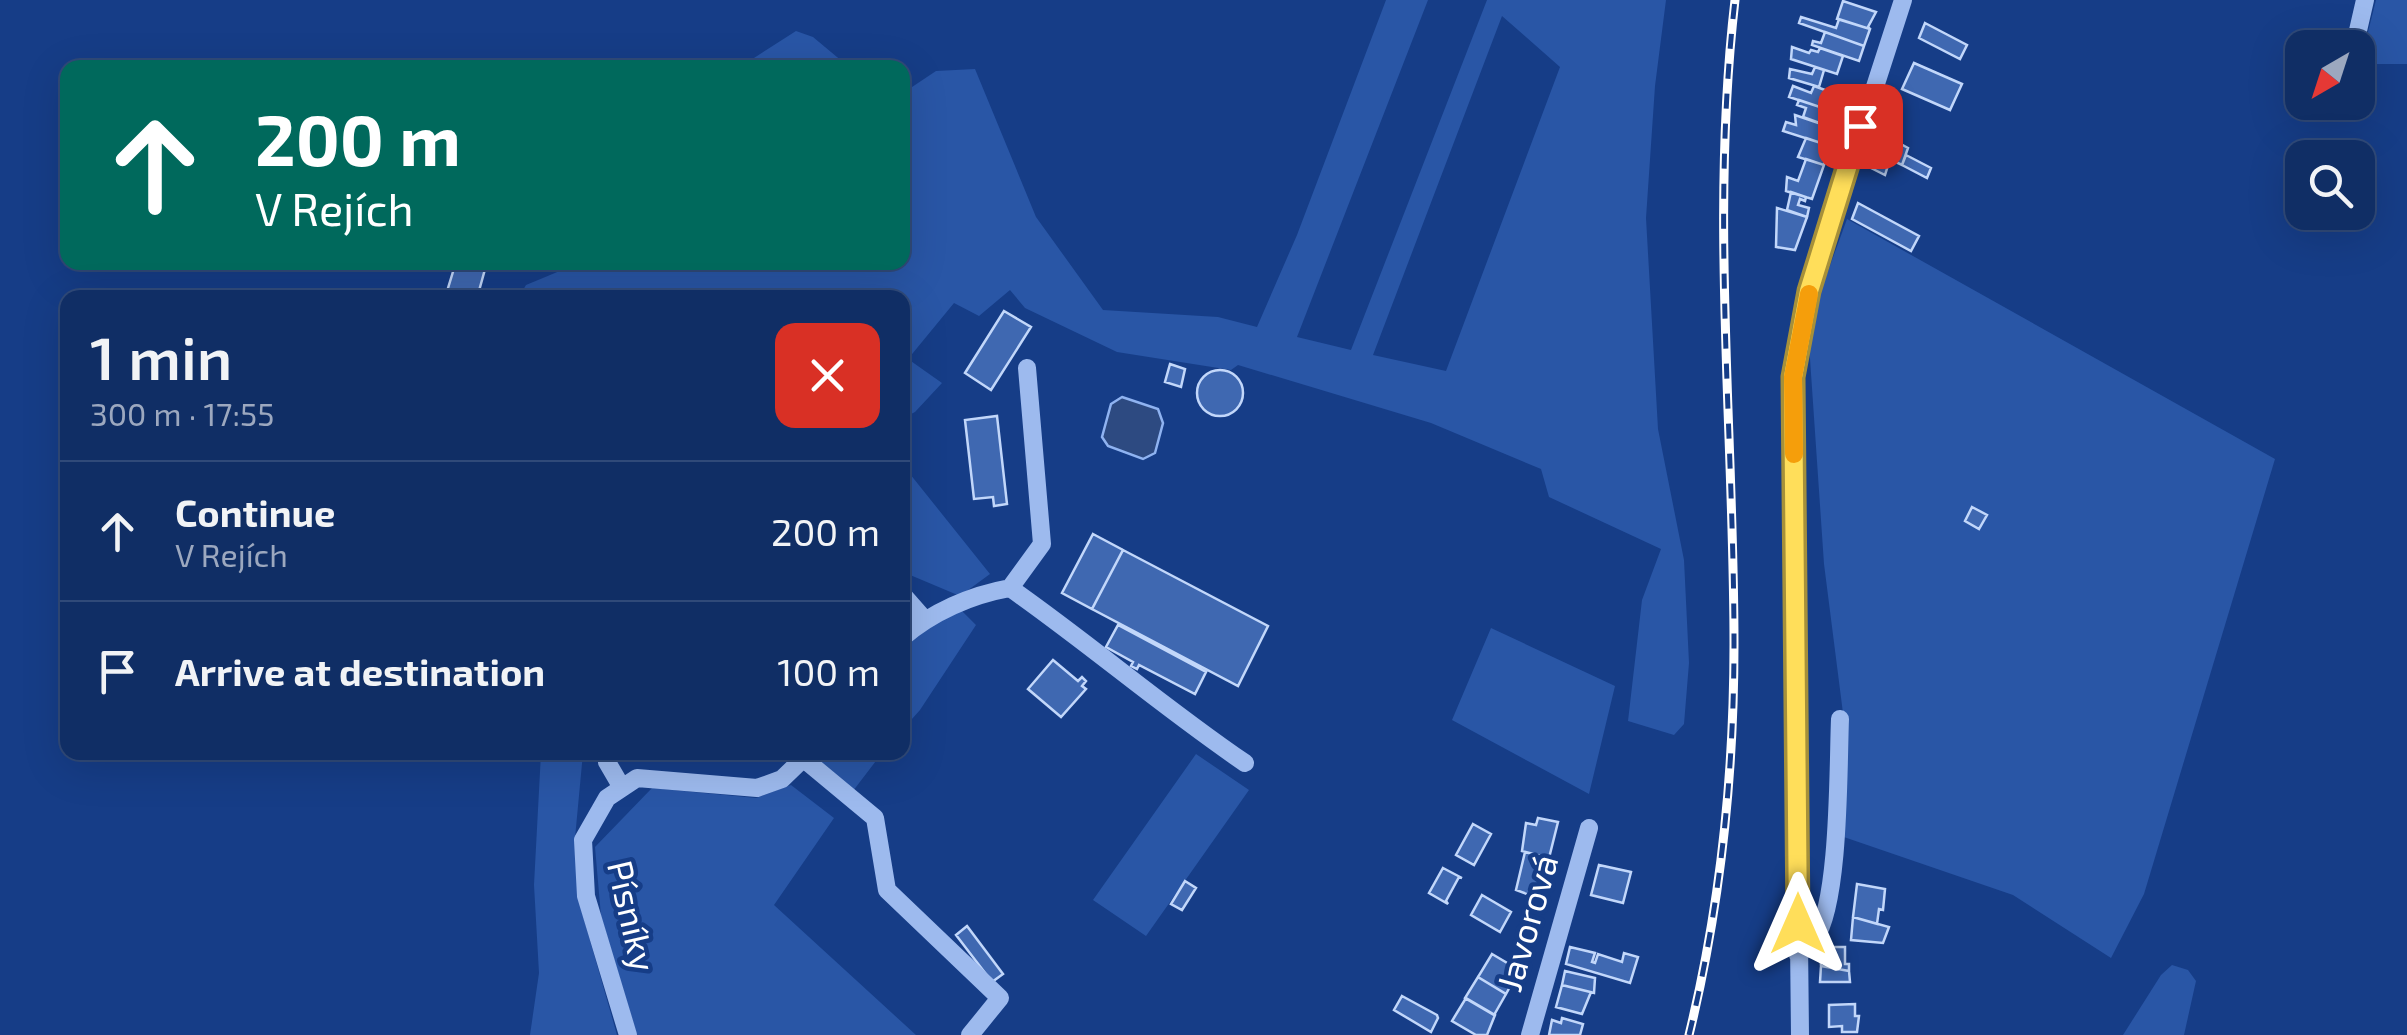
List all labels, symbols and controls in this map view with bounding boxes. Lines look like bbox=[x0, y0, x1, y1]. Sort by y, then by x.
north arrow bbox=[2285, 30, 2375, 120]
map controls bbox=[2285, 30, 2375, 230]
pin bbox=[1818, 84, 1903, 169]
text: 200 m bbox=[255, 96, 461, 180]
icon: arrive bbox=[1833, 99, 1888, 154]
icon: ahead bbox=[90, 100, 220, 230]
button: search bbox=[2285, 140, 2375, 230]
text: V Rejích bbox=[255, 181, 414, 235]
text: 1 min bbox=[90, 320, 232, 392]
button: close bbox=[775, 323, 880, 428]
text: 300 m · 17:55 bbox=[90, 394, 274, 432]
text: Continue bbox=[175, 489, 335, 535]
icon: ahead bbox=[90, 504, 145, 559]
text: 200 m bbox=[771, 508, 880, 554]
text: V Rejích bbox=[175, 535, 288, 573]
icon: arrive bbox=[90, 644, 145, 699]
text: Arrive at destination bbox=[175, 648, 545, 694]
text: 100 m bbox=[777, 648, 880, 694]
street label: Javorová bbox=[1487, 849, 1566, 996]
street label: Písníky bbox=[600, 856, 666, 975]
position arrow bbox=[1746, 872, 1850, 976]

